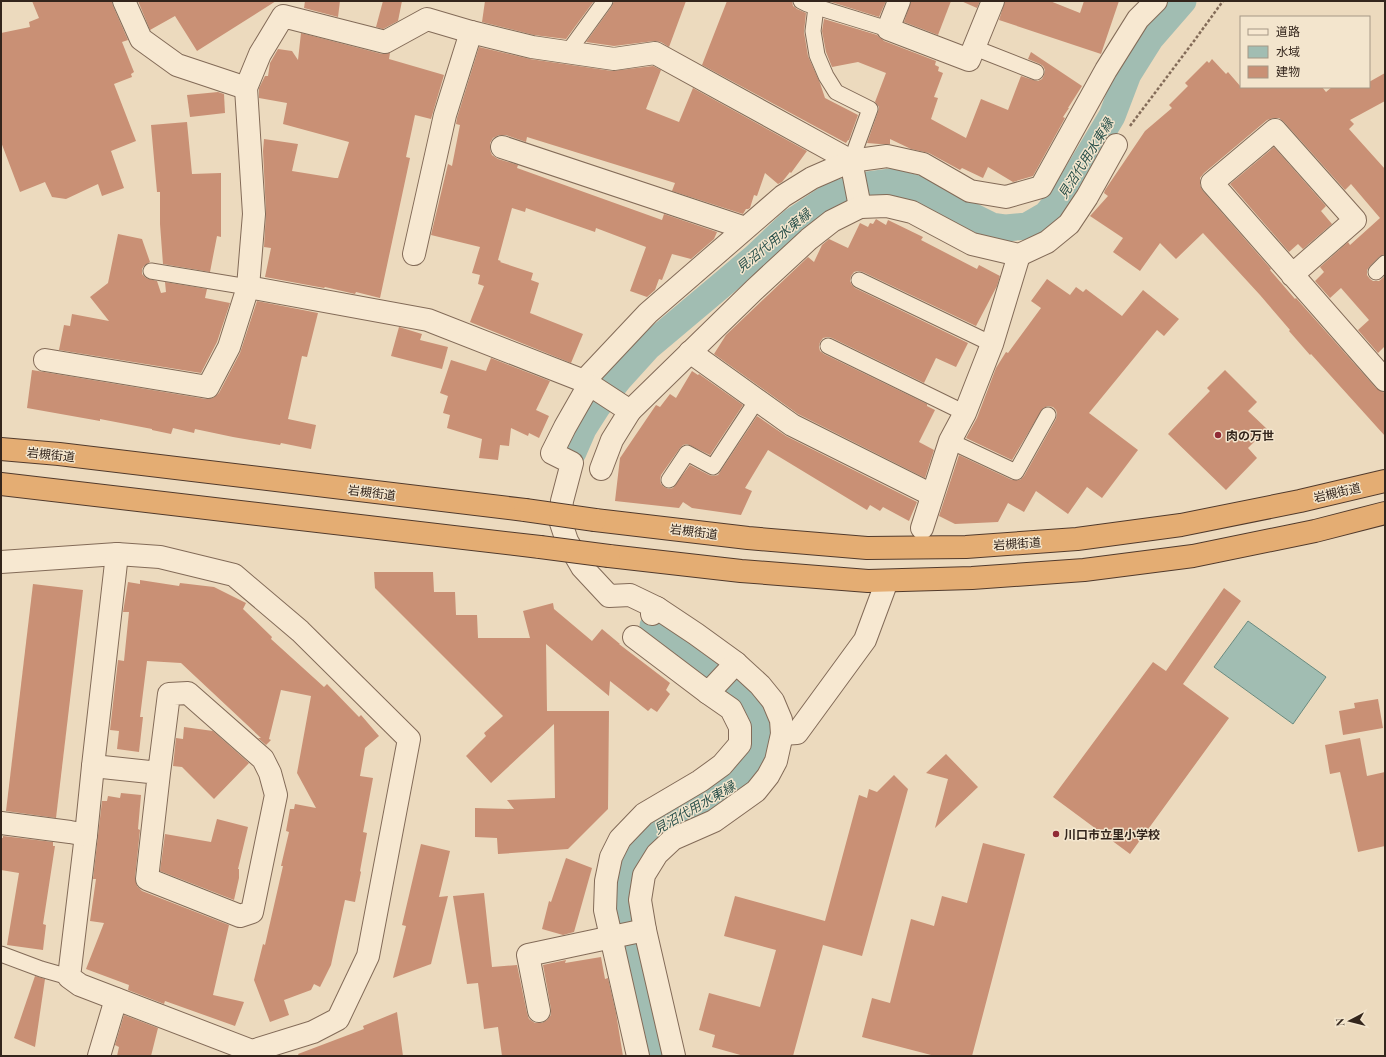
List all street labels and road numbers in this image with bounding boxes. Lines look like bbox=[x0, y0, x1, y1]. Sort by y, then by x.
street label: 岩槻街道 bbox=[26, 444, 76, 464]
street label: 岩槻街道 bbox=[1312, 479, 1362, 505]
street label: 岩槻街道 bbox=[347, 481, 397, 503]
street label: 岩槻街道 bbox=[669, 520, 719, 542]
street label: 岩槻街道 bbox=[992, 533, 1042, 553]

